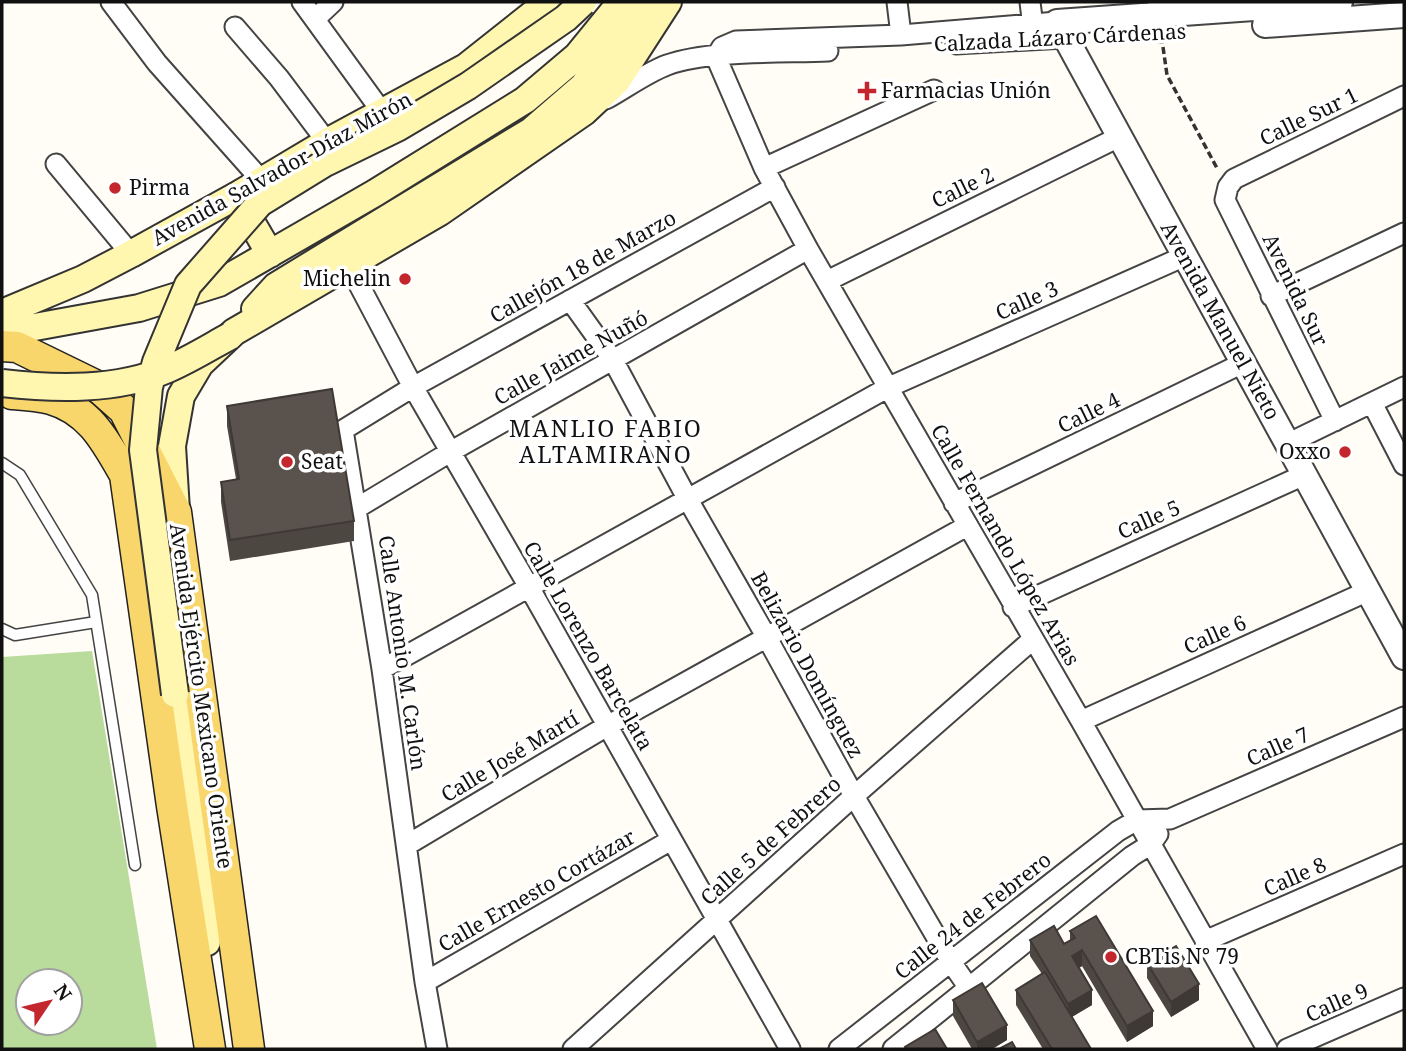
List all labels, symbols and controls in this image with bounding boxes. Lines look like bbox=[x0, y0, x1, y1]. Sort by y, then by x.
street label: Calzada Lázaro Cárdenas bbox=[933, 16, 1187, 58]
place label: Farmacias Unión bbox=[881, 76, 1051, 104]
street label: Calle Sur 1 bbox=[1255, 80, 1362, 152]
marker: Farmacias Unión bbox=[859, 83, 875, 99]
street label: Avenida Salvador Díaz Mirón bbox=[146, 85, 417, 252]
street label: Calle 2 bbox=[927, 160, 998, 214]
place label: Pirma bbox=[129, 173, 190, 201]
marker: Pirma bbox=[107, 180, 123, 196]
street label: Callejón 18 de Marzo bbox=[484, 203, 681, 329]
street label: Avenida Manuel Nieto bbox=[1155, 216, 1287, 425]
street label: Avenida Sur bbox=[1257, 229, 1335, 351]
place label: Michelin bbox=[303, 264, 391, 292]
marker: Michelin bbox=[397, 271, 413, 287]
street label: Calle 3 bbox=[991, 274, 1063, 326]
street label: Calle Jaime Nuñó bbox=[488, 303, 653, 411]
street label: Calle 4 bbox=[1053, 385, 1125, 439]
district label: MANLIO FABIO ALTAMIRANO bbox=[509, 412, 703, 470]
street label: Calle Fernando López Arias bbox=[925, 419, 1087, 670]
place label: Oxxo bbox=[1279, 437, 1331, 465]
marker: Oxxo bbox=[1337, 444, 1353, 460]
place label: Seat bbox=[301, 447, 343, 475]
marker: Seat bbox=[279, 454, 295, 470]
street label: Calle 5 bbox=[1113, 493, 1185, 545]
street label: Avenida Ejército Mexicano Oriente bbox=[164, 521, 240, 870]
street label: Calle Antonio M. Carlón bbox=[373, 533, 433, 772]
street label: Calle Lorenzo Barcelata bbox=[517, 536, 660, 755]
street label: Belizario Domínguez bbox=[745, 566, 871, 763]
street label: Calle 6 bbox=[1179, 608, 1251, 660]
street label: Calle José Martí bbox=[436, 704, 584, 808]
street label: Calle 7 bbox=[1242, 720, 1314, 772]
street label: Calle 5 de Febrero bbox=[694, 770, 847, 911]
street label: Calle Ernesto Cortázar bbox=[433, 822, 640, 958]
street label: Calle 24 de Febrero bbox=[888, 845, 1057, 985]
street label: Calle 8 bbox=[1259, 850, 1331, 902]
place label: CBTis N° 79 bbox=[1125, 942, 1239, 970]
marker: CBTis N° 79 bbox=[1103, 949, 1119, 965]
north arrow bbox=[14, 967, 84, 1037]
street label: Calle 9 bbox=[1301, 976, 1373, 1028]
text: N bbox=[48, 979, 78, 1006]

